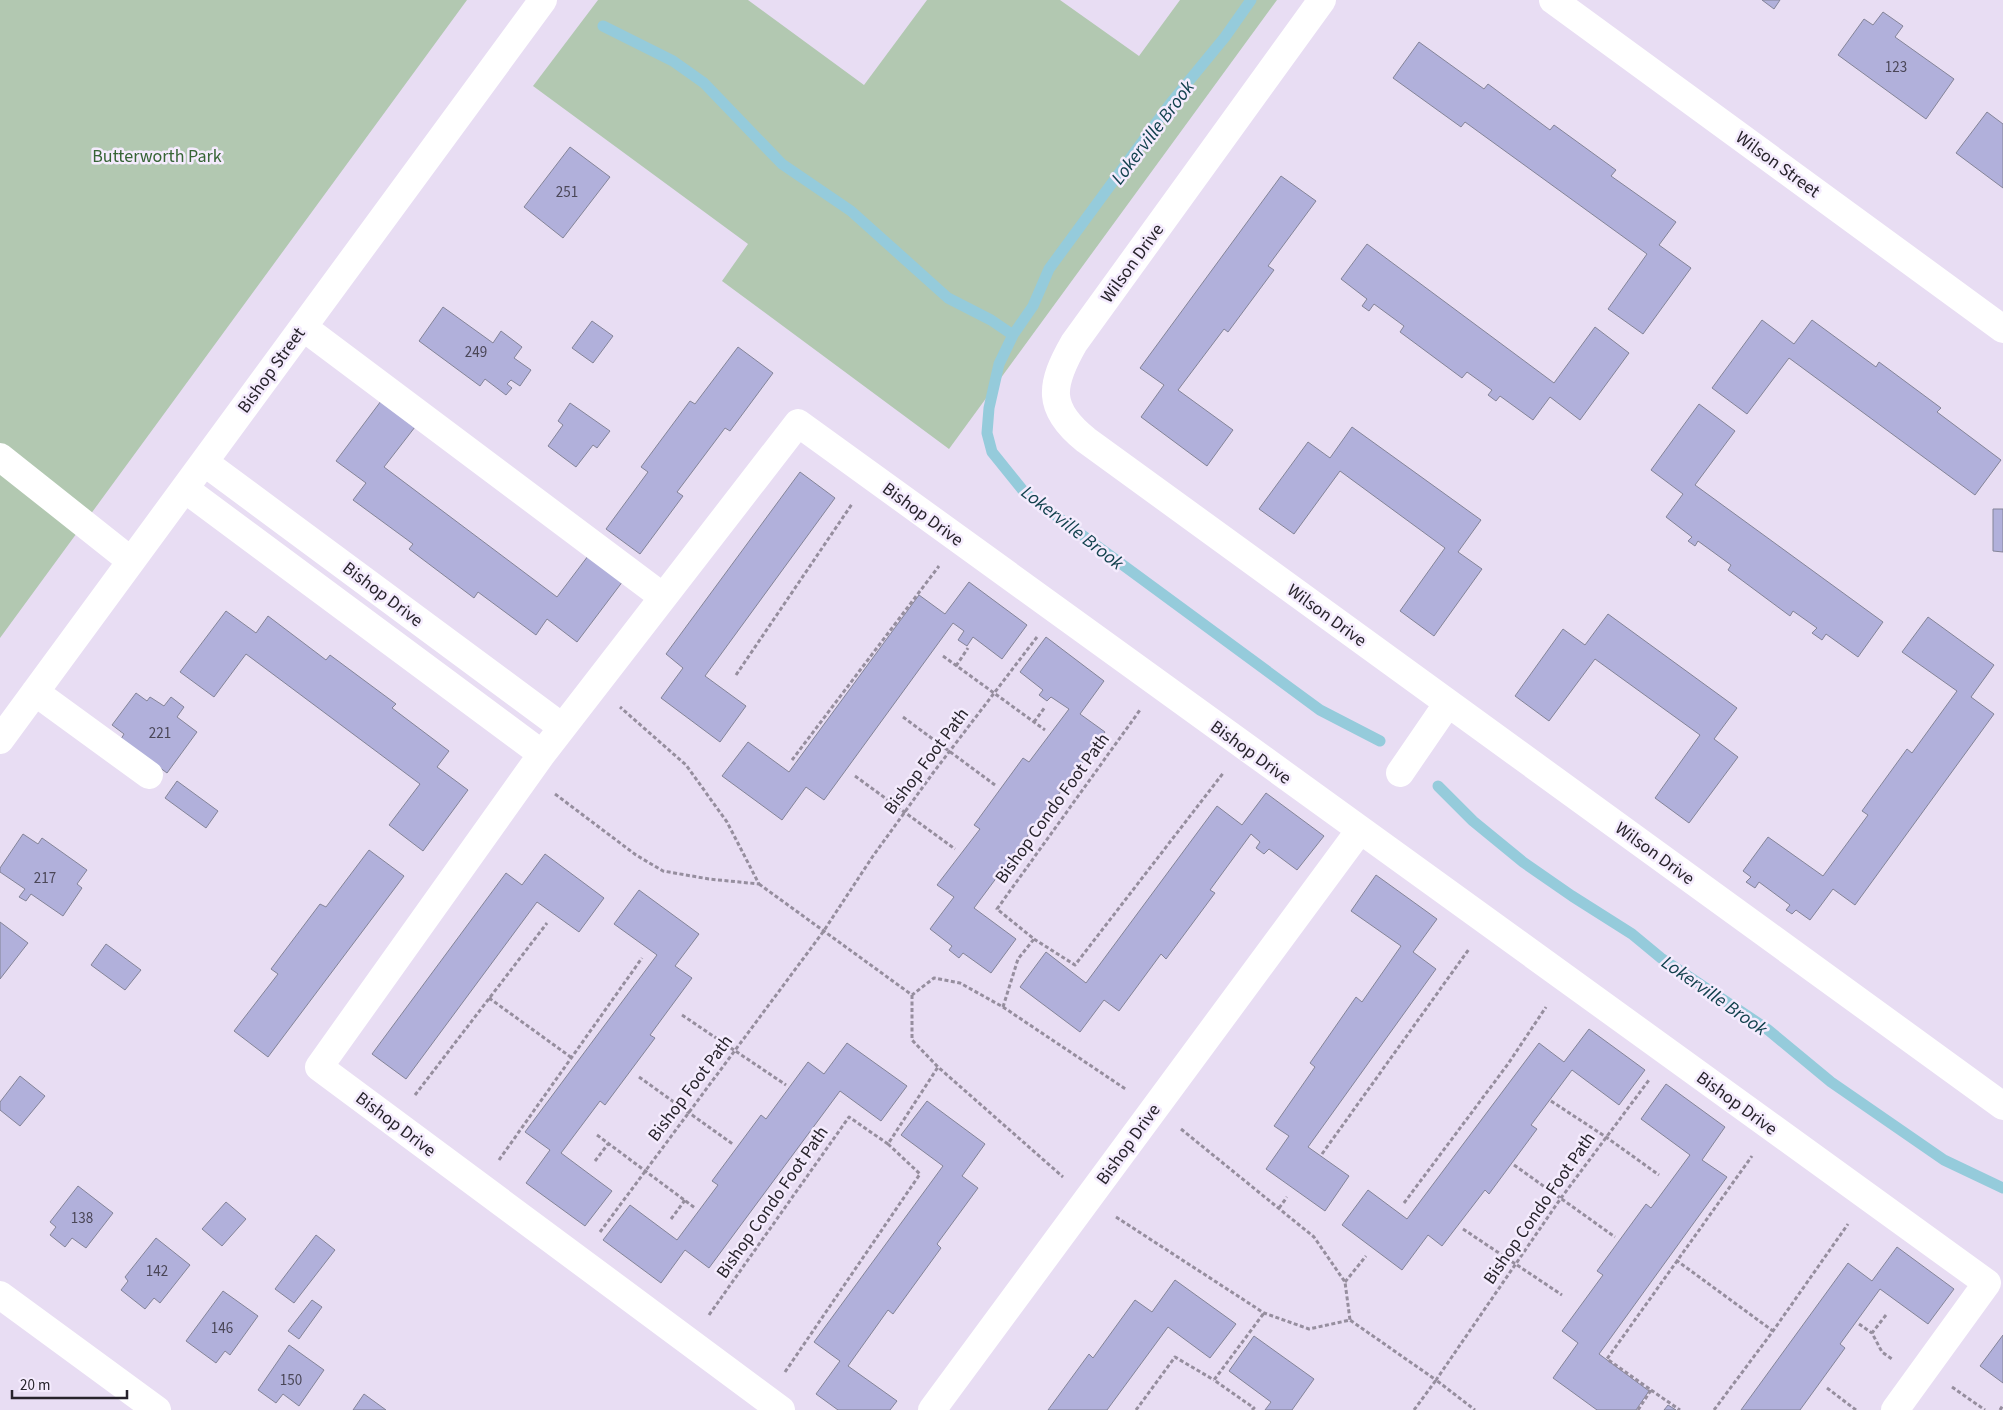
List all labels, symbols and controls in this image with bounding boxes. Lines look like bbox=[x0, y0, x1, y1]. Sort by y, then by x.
house number: 123 bbox=[1885, 57, 1907, 78]
water label: Lokerville Brook bbox=[1105, 75, 1202, 190]
street label: Wilson Street bbox=[1730, 125, 1825, 204]
park label: Butterworth Park bbox=[92, 144, 222, 169]
house number: 251 bbox=[556, 182, 578, 203]
street label: Wilson Drive bbox=[1095, 218, 1170, 308]
street label: Bishop Street bbox=[232, 322, 311, 418]
house number: 249 bbox=[465, 342, 487, 363]
street label: Bishop Drive bbox=[877, 476, 968, 552]
water label: Lokerville Brook bbox=[1015, 479, 1130, 578]
street label: Bishop Drive bbox=[337, 556, 428, 633]
street label: Wilson Drive bbox=[1282, 578, 1372, 653]
street label: Bishop Foot Path bbox=[878, 703, 975, 820]
street label: Bishop Drive bbox=[1205, 714, 1296, 790]
house number: 221 bbox=[149, 723, 171, 744]
street label: Bishop Condo Foot Path bbox=[989, 728, 1116, 889]
street label: Wilson Drive bbox=[1610, 816, 1700, 891]
house number: 217 bbox=[34, 868, 56, 889]
water label: Lokerville Brook bbox=[1656, 950, 1773, 1043]
street label: Bishop Foot Path bbox=[642, 1030, 739, 1147]
street label: Bishop Drive bbox=[1691, 1065, 1782, 1141]
street label: Bishop Drive bbox=[350, 1086, 441, 1163]
street label: Bishop Drive bbox=[1090, 1099, 1166, 1190]
street label: Bishop Condo Foot Path bbox=[710, 1121, 834, 1283]
street label: Bishop Condo Foot Path bbox=[1477, 1127, 1601, 1289]
house number: 138 bbox=[71, 1208, 93, 1229]
house number: 142 bbox=[146, 1261, 168, 1282]
house number: 146 bbox=[211, 1318, 233, 1339]
scale bar bbox=[12, 1368, 128, 1400]
house number: 150 bbox=[280, 1370, 302, 1391]
text: 20 m bbox=[20, 1375, 50, 1396]

